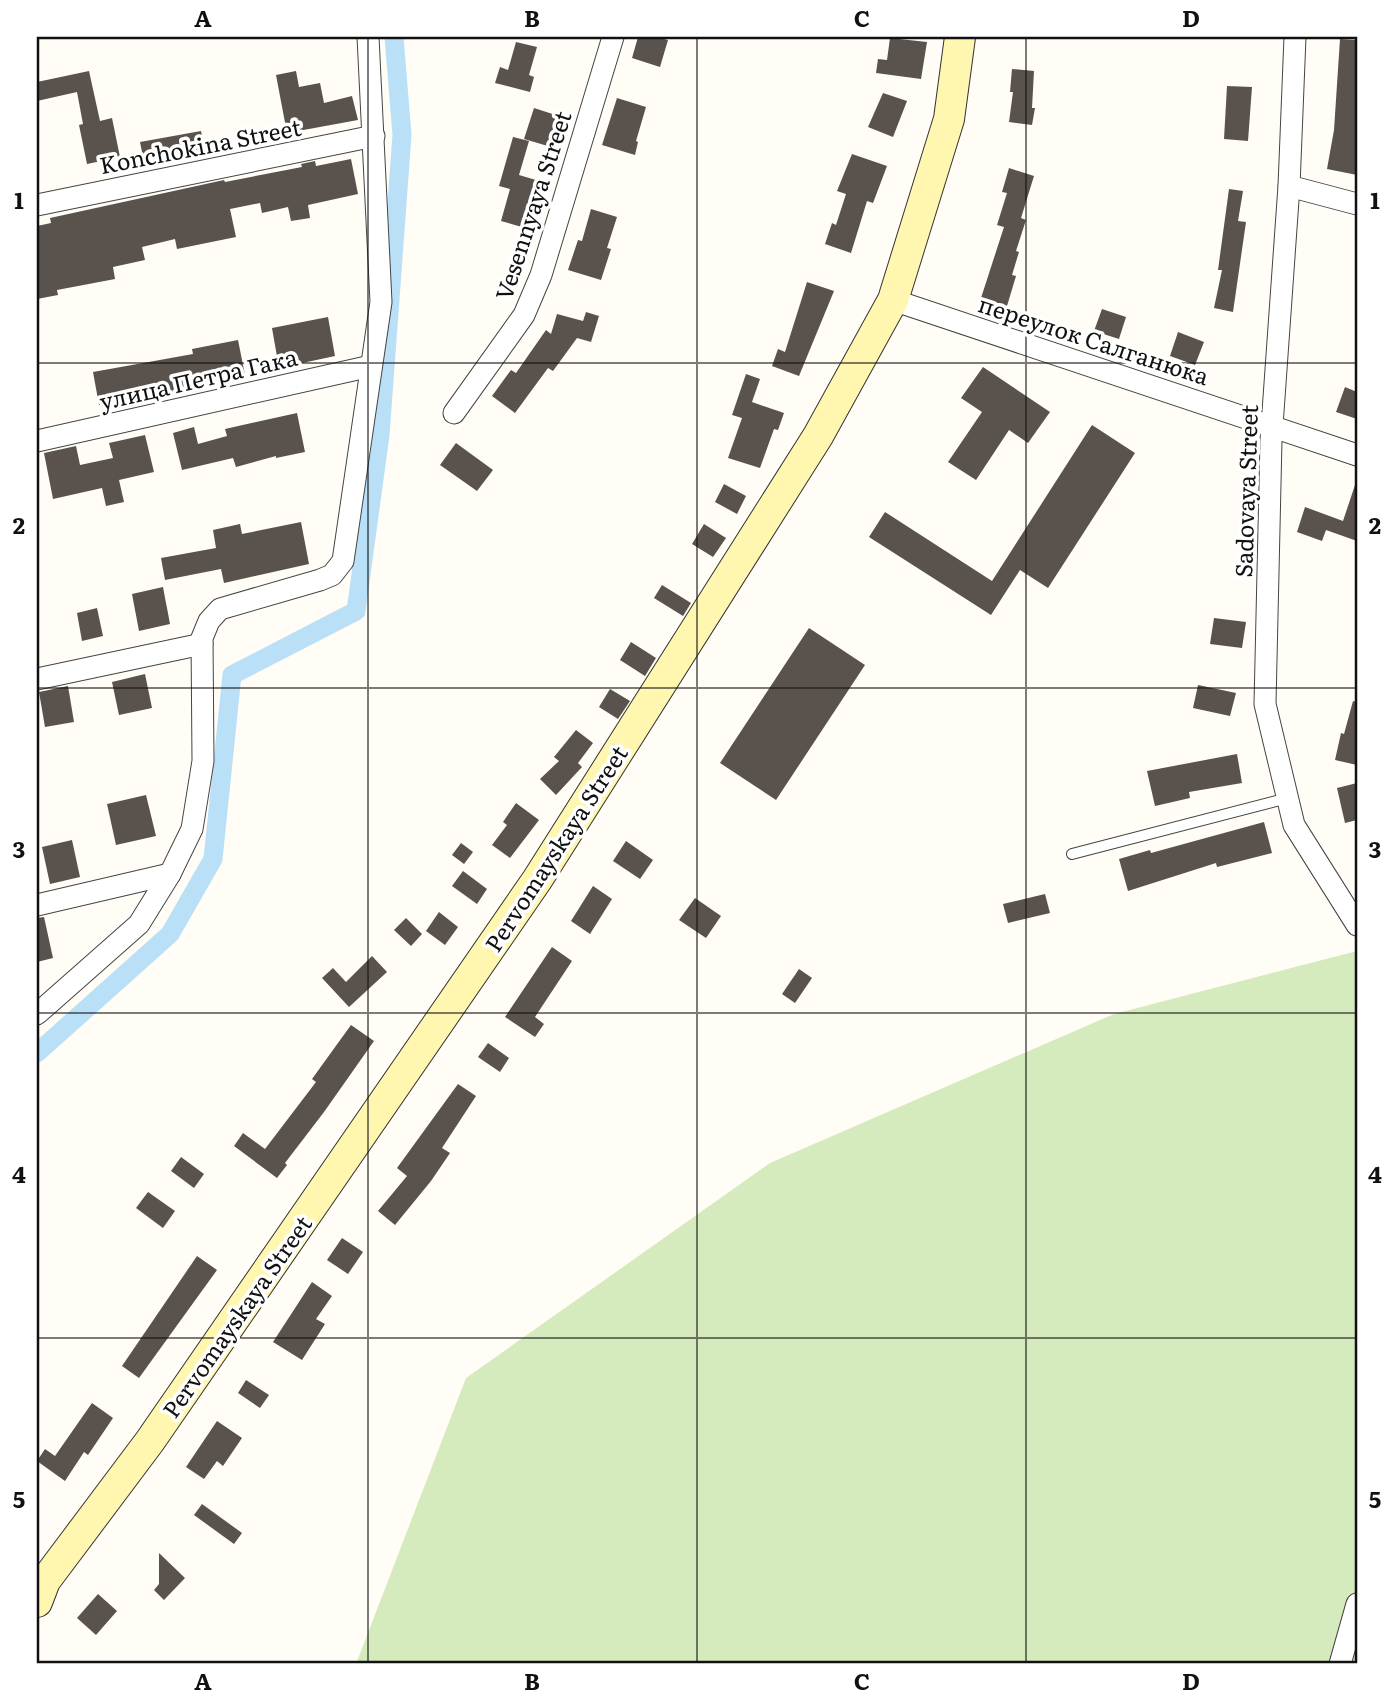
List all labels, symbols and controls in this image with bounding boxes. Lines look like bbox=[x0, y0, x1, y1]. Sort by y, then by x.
text: A bbox=[194, 0, 212, 34]
text: B bbox=[524, 0, 540, 34]
text: C bbox=[854, 0, 870, 34]
text: D bbox=[1182, 0, 1200, 34]
street label: Vesennyaya Street bbox=[485, 105, 579, 304]
street label: Konchokina Street bbox=[96, 109, 304, 181]
text: 1 bbox=[14, 182, 24, 216]
text: 1 bbox=[1370, 182, 1380, 216]
street label: переулок Салганюка bbox=[974, 286, 1214, 393]
street label: улица Петра Гака bbox=[96, 339, 301, 417]
street label: Sadovaya Street bbox=[1225, 403, 1265, 578]
text: 2 bbox=[13, 507, 25, 541]
text: 2 bbox=[1369, 507, 1381, 541]
street label: Pervomayskaya Street bbox=[475, 737, 635, 958]
text: 3 bbox=[13, 831, 25, 865]
text: 3 bbox=[1369, 831, 1381, 865]
text: 4 bbox=[12, 1156, 26, 1190]
text: 4 bbox=[1368, 1156, 1382, 1190]
street label: Pervomayskaya Street bbox=[153, 1207, 319, 1424]
text: 5 bbox=[13, 1481, 25, 1515]
text: 5 bbox=[1369, 1481, 1381, 1515]
text: A bbox=[194, 1663, 212, 1697]
text: B bbox=[524, 1663, 540, 1697]
text: C bbox=[854, 1663, 870, 1697]
text: D bbox=[1182, 1663, 1200, 1697]

